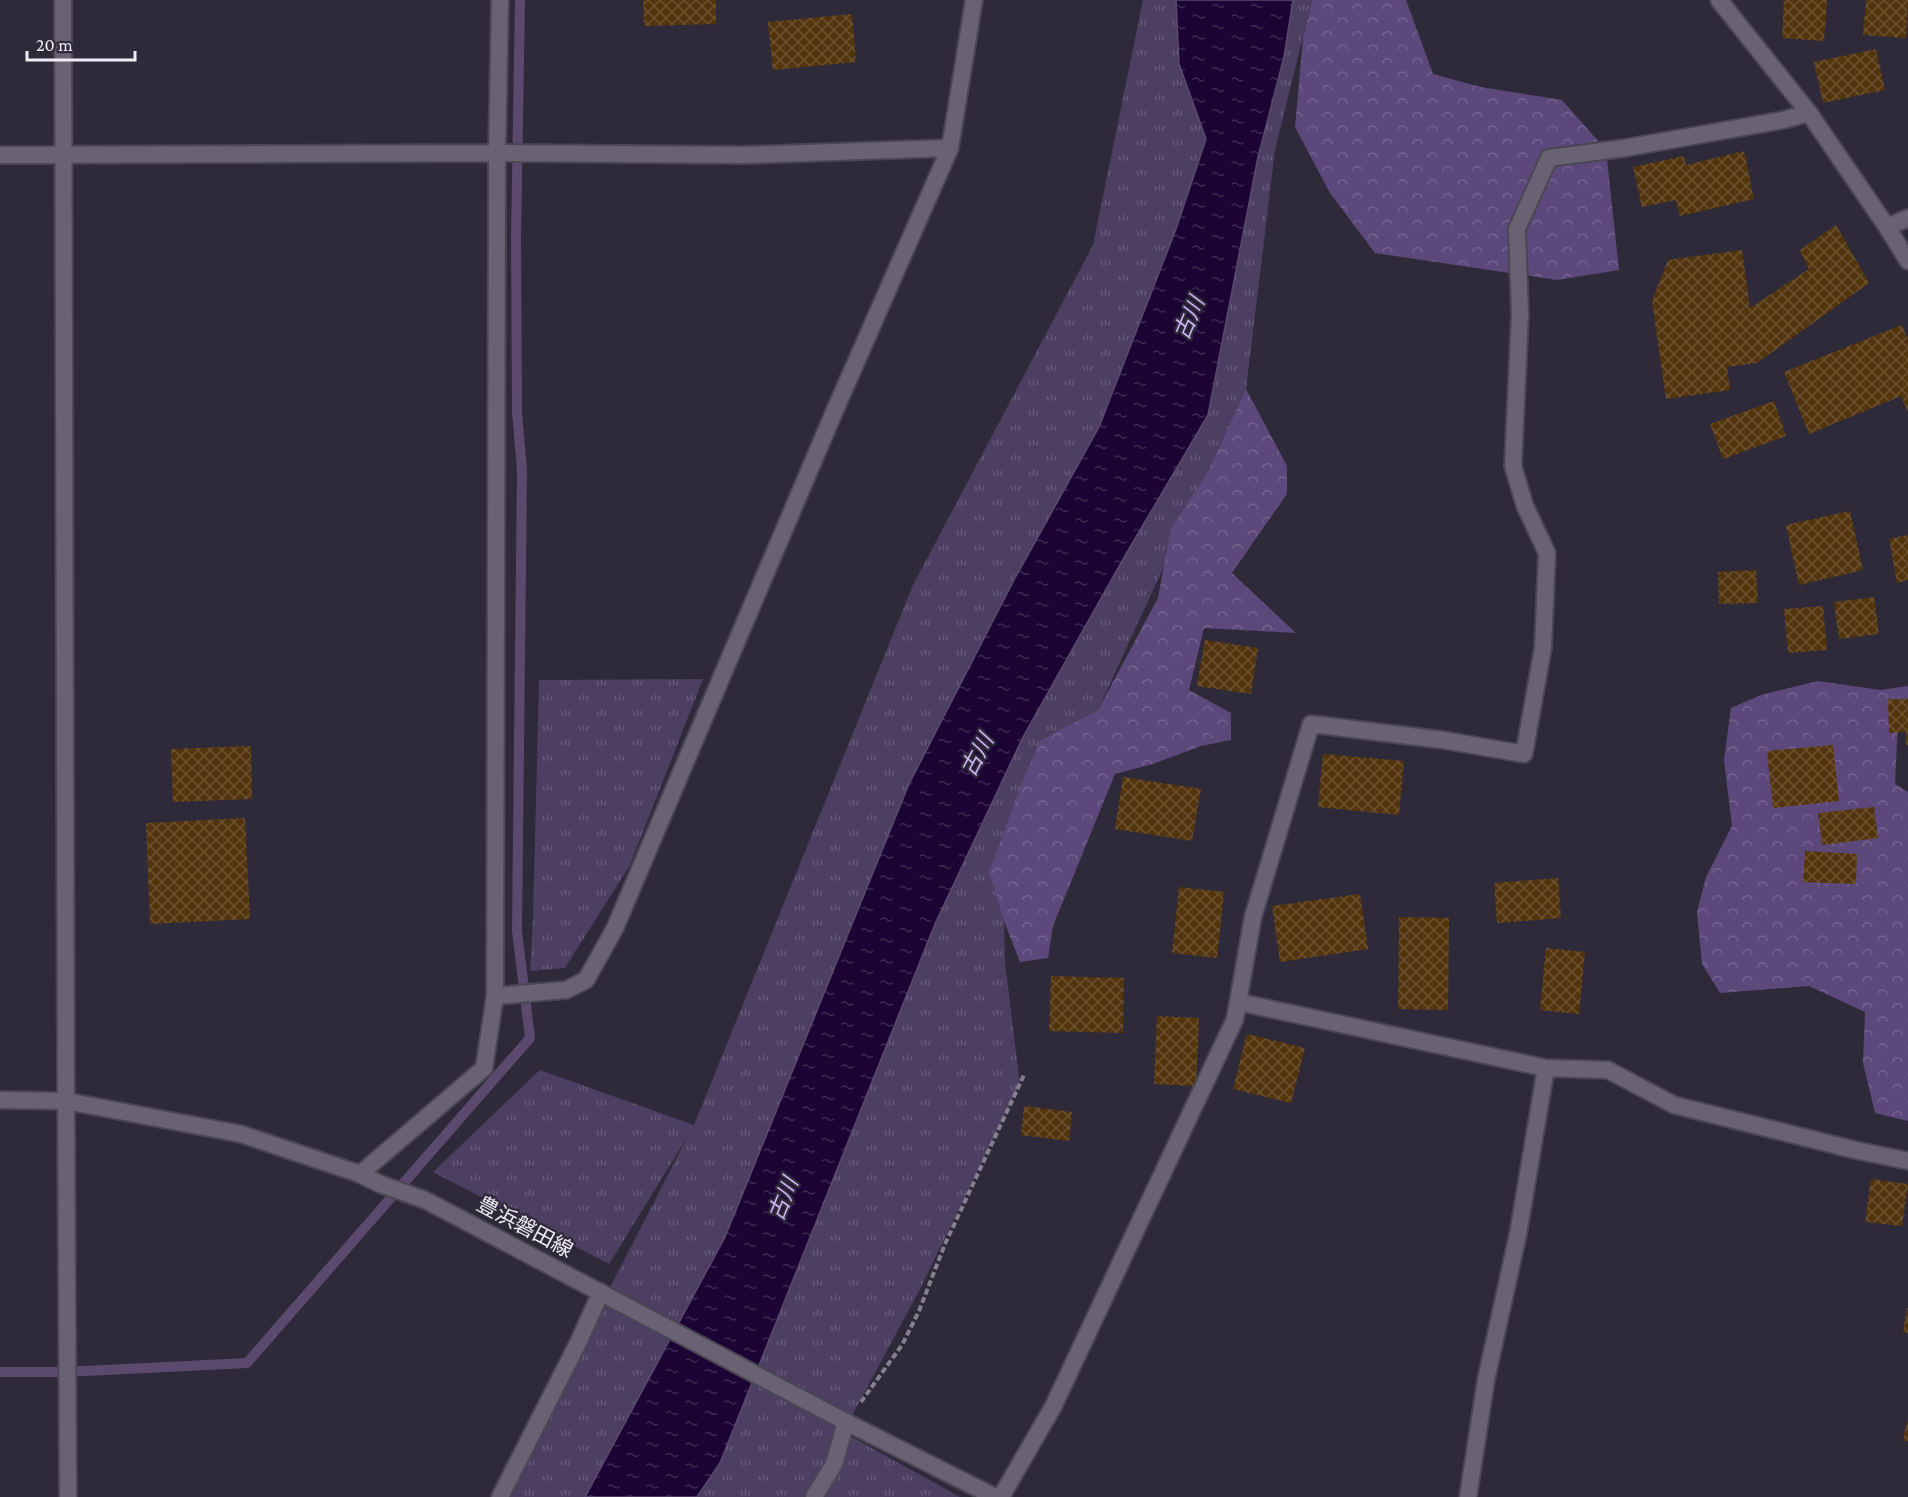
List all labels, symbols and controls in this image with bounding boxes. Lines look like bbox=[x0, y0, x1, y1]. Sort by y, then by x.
scale bar bbox=[27, 24, 135, 62]
text: 20 m bbox=[36, 35, 73, 55]
water label: 古川 bbox=[1169, 291, 1210, 343]
water label: 古川 bbox=[956, 728, 999, 780]
water label: 古川 bbox=[763, 1172, 804, 1224]
street label: 豊浜磐田線 bbox=[473, 1192, 577, 1262]

